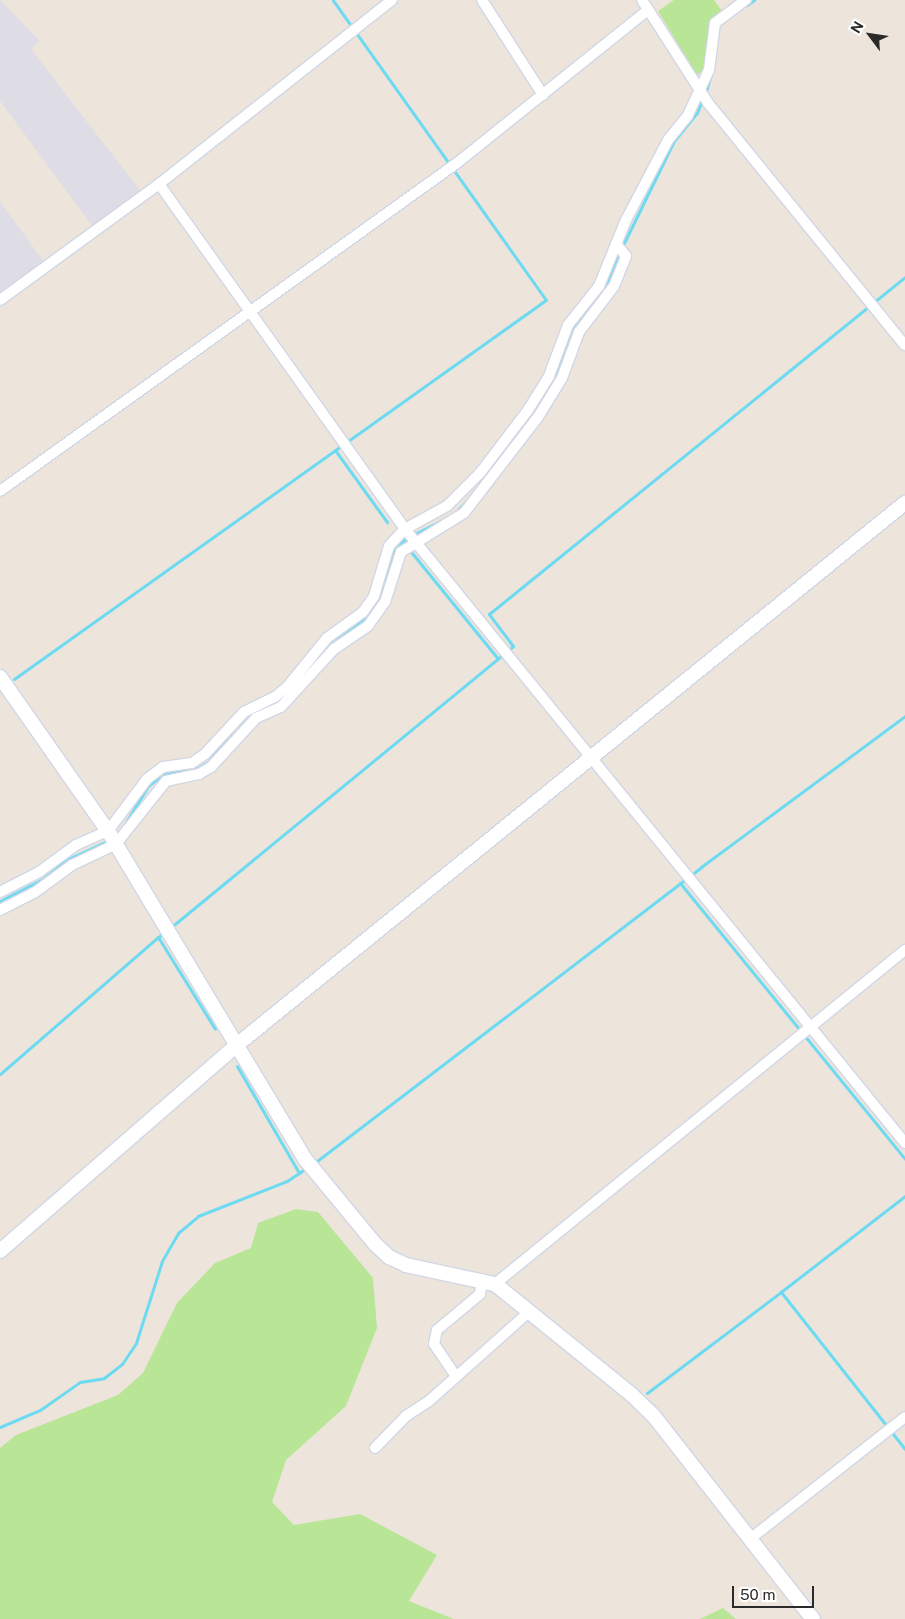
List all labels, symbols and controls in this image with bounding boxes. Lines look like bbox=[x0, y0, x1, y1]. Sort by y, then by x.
north arrow bbox=[845, 10, 895, 60]
text: N bbox=[847, 18, 867, 36]
scale bar bbox=[735, 1576, 818, 1608]
text: 50 m bbox=[740, 1586, 775, 1603]

